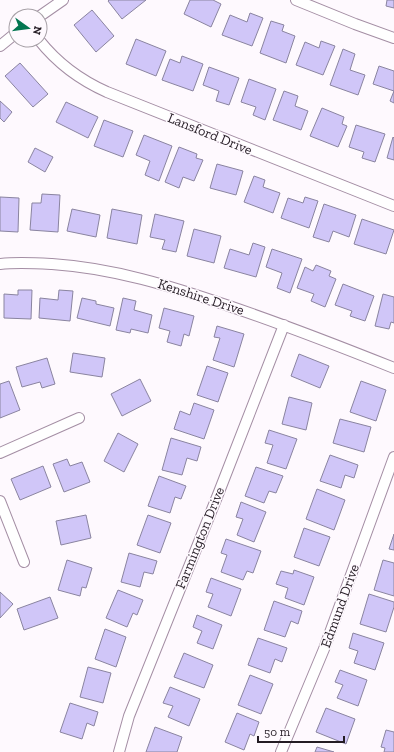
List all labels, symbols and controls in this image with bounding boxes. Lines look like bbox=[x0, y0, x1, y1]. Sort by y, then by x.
north arrow bbox=[8, 8, 48, 48]
text: N bbox=[30, 25, 45, 37]
street label: Lansford Drive bbox=[165, 109, 255, 159]
street label: Kenshire Drive bbox=[156, 275, 247, 319]
street label: Farmington Drive bbox=[172, 484, 228, 591]
street label: Edmund Drive bbox=[317, 561, 363, 650]
scale bar bbox=[258, 718, 344, 744]
text: 50 m bbox=[264, 725, 291, 739]

